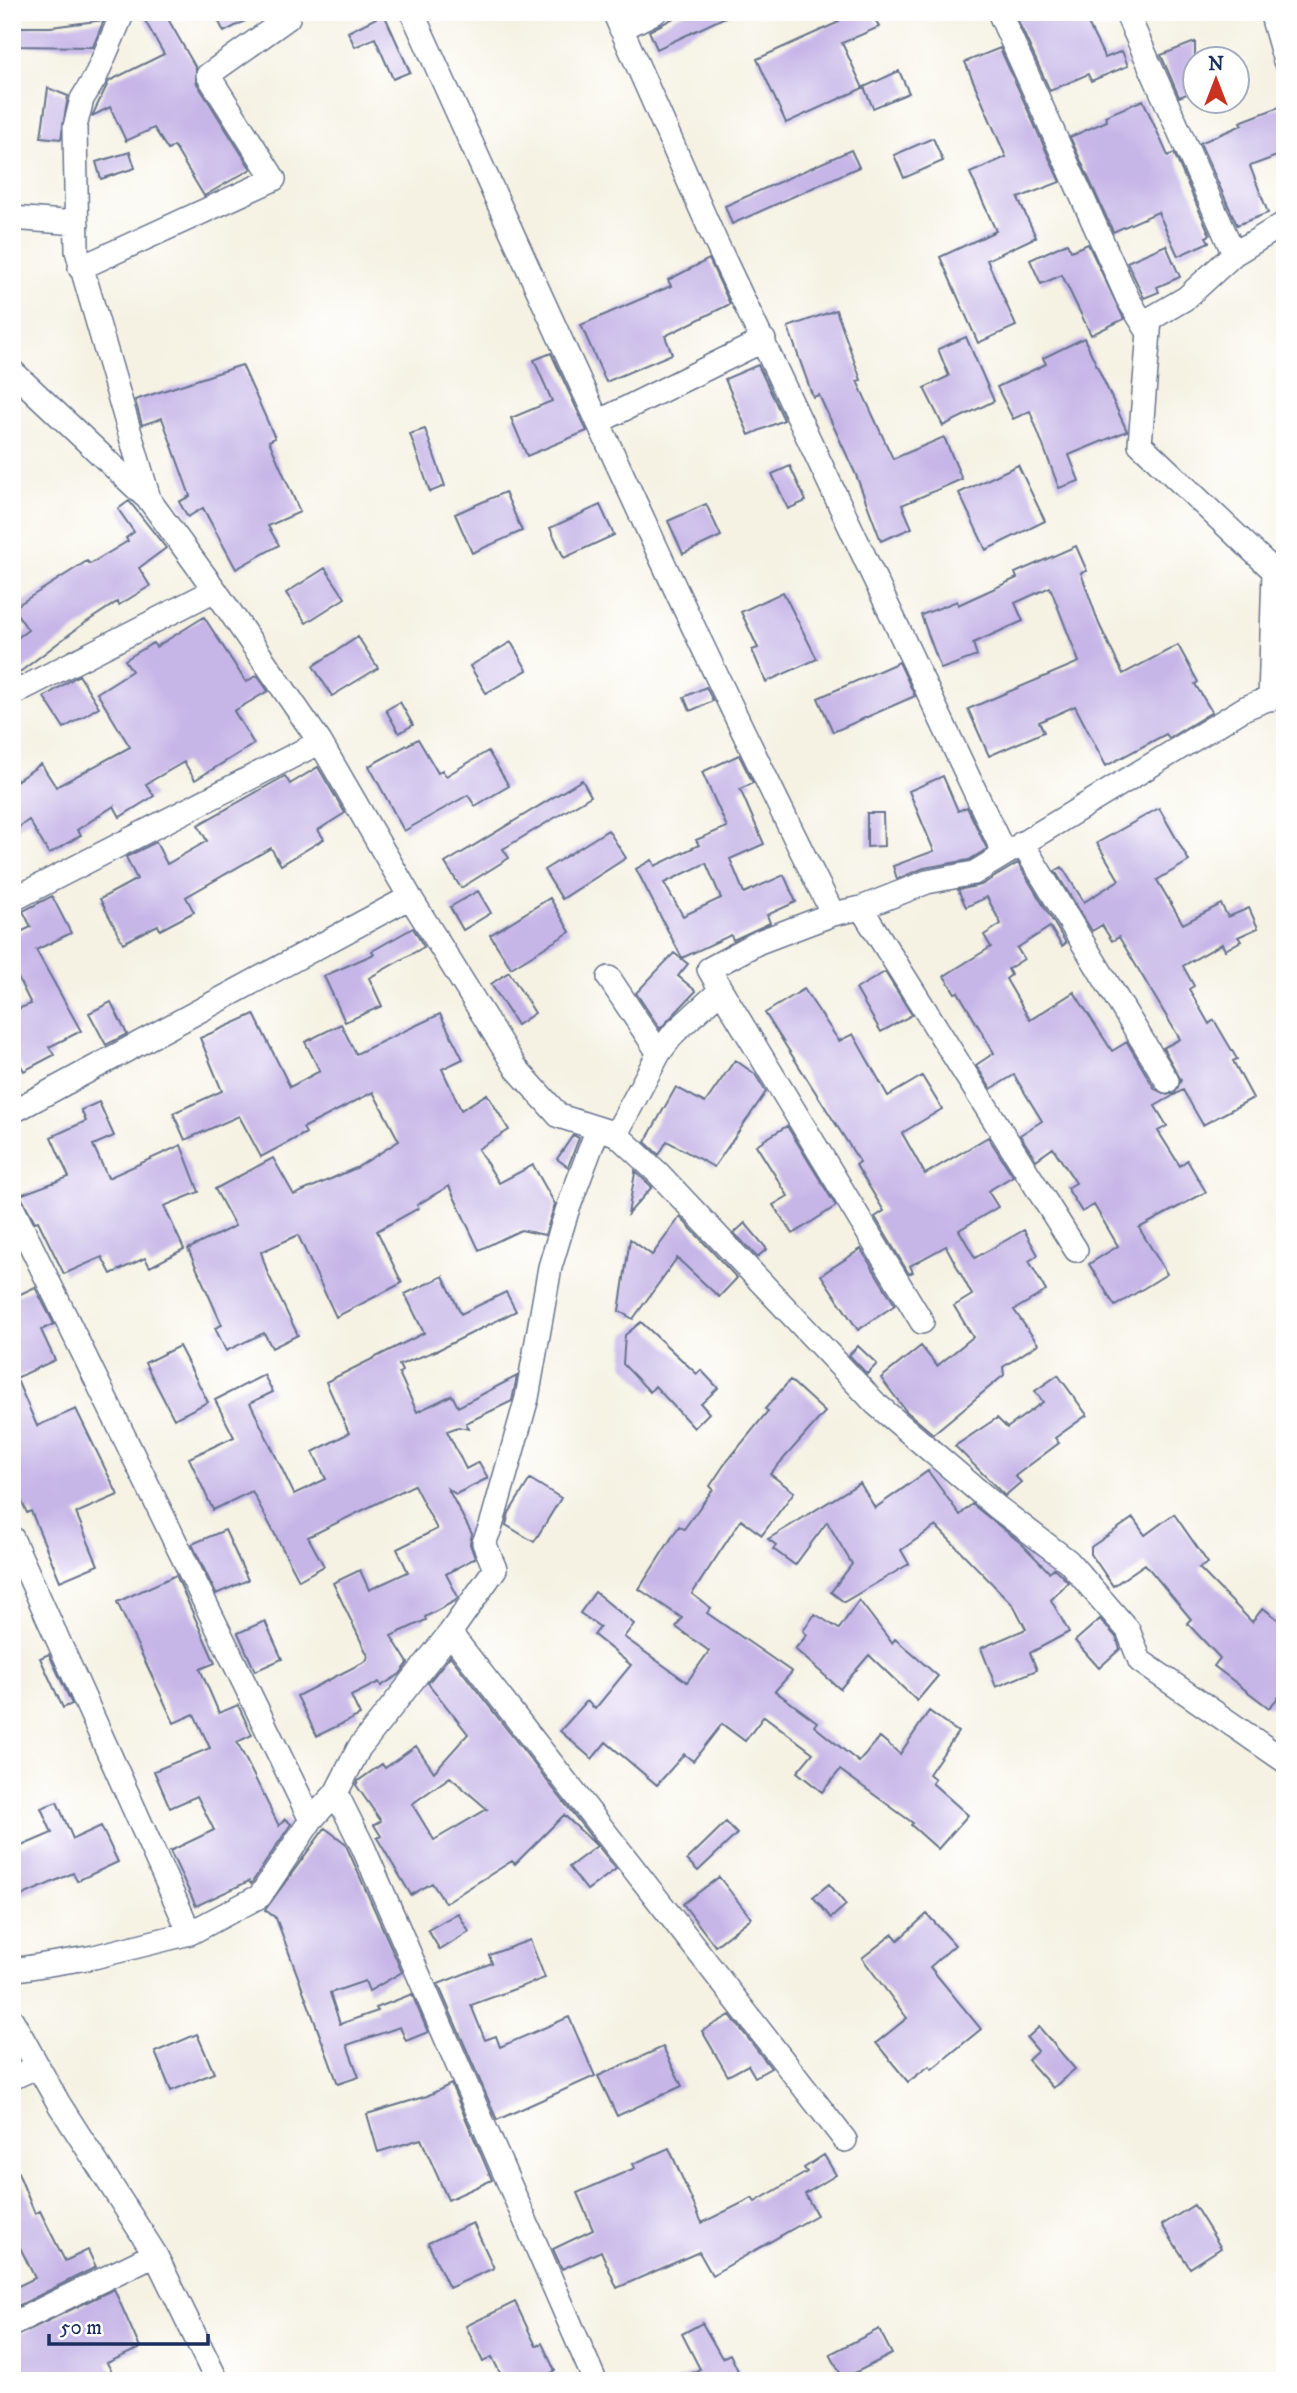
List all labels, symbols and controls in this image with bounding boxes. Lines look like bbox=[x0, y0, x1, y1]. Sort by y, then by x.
north arrow bbox=[1182, 46, 1252, 116]
text: N bbox=[1208, 53, 1224, 76]
scale bar bbox=[49, 2302, 208, 2346]
text: 50 m bbox=[60, 2315, 102, 2341]

